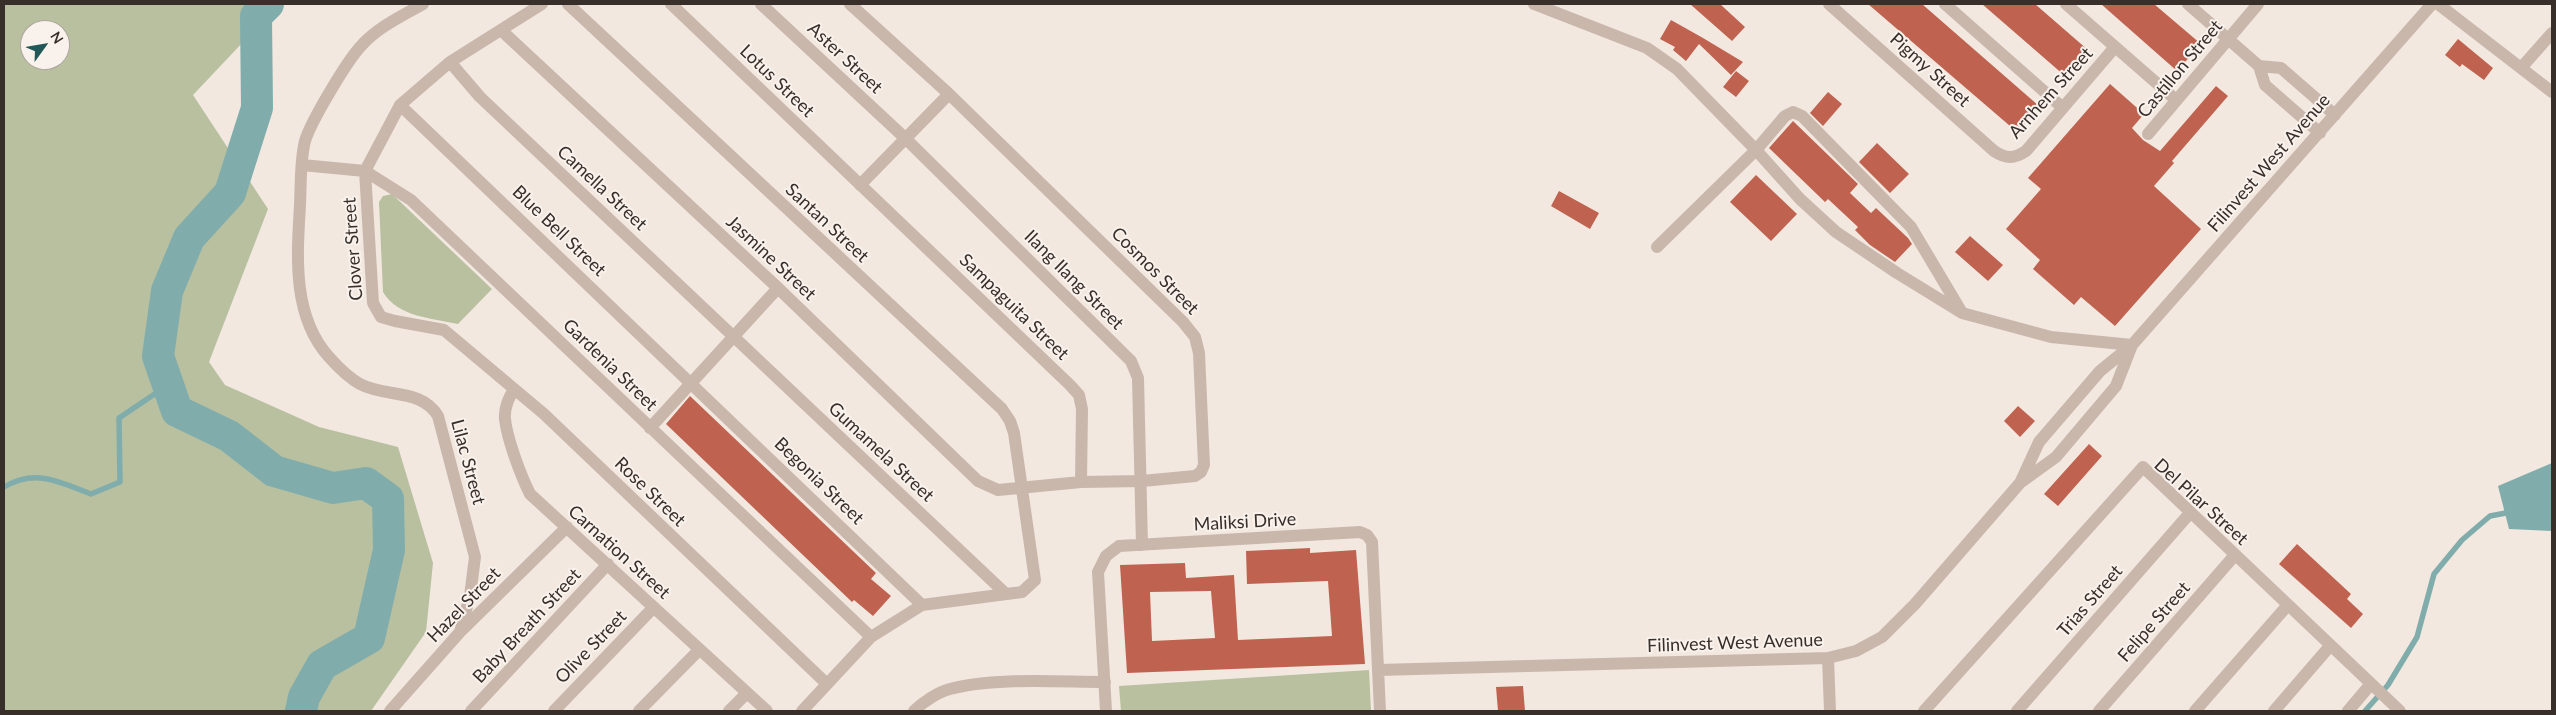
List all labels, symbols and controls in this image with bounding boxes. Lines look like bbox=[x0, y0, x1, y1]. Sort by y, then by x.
street label: Castillon Street bbox=[2133, 16, 2227, 122]
street label: Aster Street bbox=[803, 18, 887, 98]
north arrow bbox=[20, 20, 70, 70]
text: N bbox=[47, 28, 67, 46]
street label: Pigmy Street bbox=[1886, 28, 1974, 112]
street label: Lotus Street bbox=[735, 40, 819, 122]
street label: Arnhem Street bbox=[2004, 43, 2098, 143]
street label: Filinvest West Avenue bbox=[2203, 90, 2335, 236]
street label: Camella Street bbox=[553, 141, 651, 235]
street label: Santan Street bbox=[781, 179, 873, 267]
street label: Blue Bell Street bbox=[508, 181, 610, 281]
street label: Clover Street bbox=[339, 197, 367, 301]
street label: Jasmine Street bbox=[722, 211, 820, 305]
street label: Cosmos Street bbox=[1107, 223, 1203, 319]
street label: Ilang Ilang Street bbox=[1020, 226, 1128, 334]
street label: Sampaguita Street bbox=[955, 249, 1073, 365]
street label: Gardenia Street bbox=[558, 314, 662, 416]
street label: Gumamela Street bbox=[824, 398, 938, 506]
street label: Lilac Street bbox=[446, 417, 490, 507]
street label: Begonia Street bbox=[770, 433, 868, 529]
street label: Rose Street bbox=[610, 453, 690, 531]
street label: Del Pilar Street bbox=[2150, 454, 2252, 550]
street label: Carnation Street bbox=[564, 501, 674, 603]
street label: Maliksi Drive bbox=[1193, 509, 1297, 535]
street label: Trias Street bbox=[2053, 561, 2127, 641]
street label: Hazel Street bbox=[423, 563, 505, 647]
street label: Baby Breath Street bbox=[468, 564, 586, 688]
street label: Felipe Street bbox=[2113, 578, 2195, 666]
street label: Olive Street bbox=[551, 606, 631, 688]
street label: Filinvest West Avenue bbox=[1647, 629, 1823, 657]

